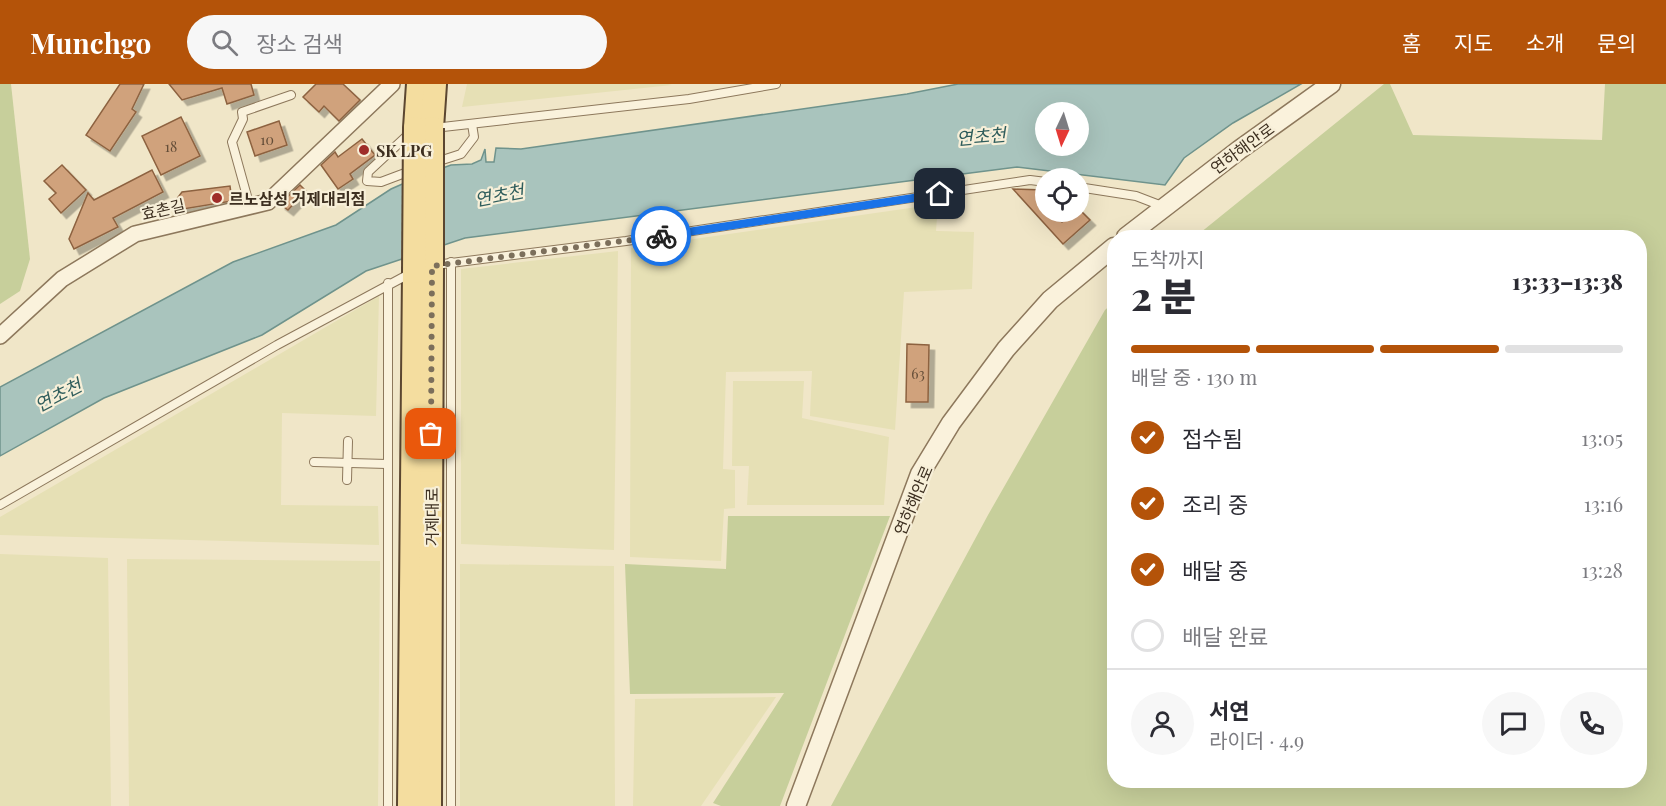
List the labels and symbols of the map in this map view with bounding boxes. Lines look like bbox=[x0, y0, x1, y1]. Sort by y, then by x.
north arrow bbox=[1035, 102, 1089, 156]
street label: 연하해안로 bbox=[1206, 118, 1278, 178]
water label: 연초천 bbox=[955, 122, 1009, 150]
house number: 10 bbox=[260, 130, 274, 149]
house number: 18 bbox=[165, 137, 177, 156]
place label: SK LPG bbox=[376, 140, 432, 161]
marker: SK LPG bbox=[357, 143, 371, 157]
pin bbox=[914, 168, 965, 219]
water label: 연초천 bbox=[472, 178, 528, 212]
place label: 르노삼성 거제대리점 bbox=[229, 188, 365, 209]
marker: 르노삼성 거제대리점 bbox=[210, 191, 224, 205]
street label: 효촌길 bbox=[139, 194, 187, 224]
courier bbox=[631, 206, 691, 266]
house number: 63 bbox=[911, 364, 925, 383]
water label: 연초천 bbox=[30, 372, 88, 417]
pin bbox=[405, 408, 456, 459]
street label: 연하해안로 bbox=[889, 462, 937, 538]
street label: 거제대로 bbox=[421, 487, 442, 546]

